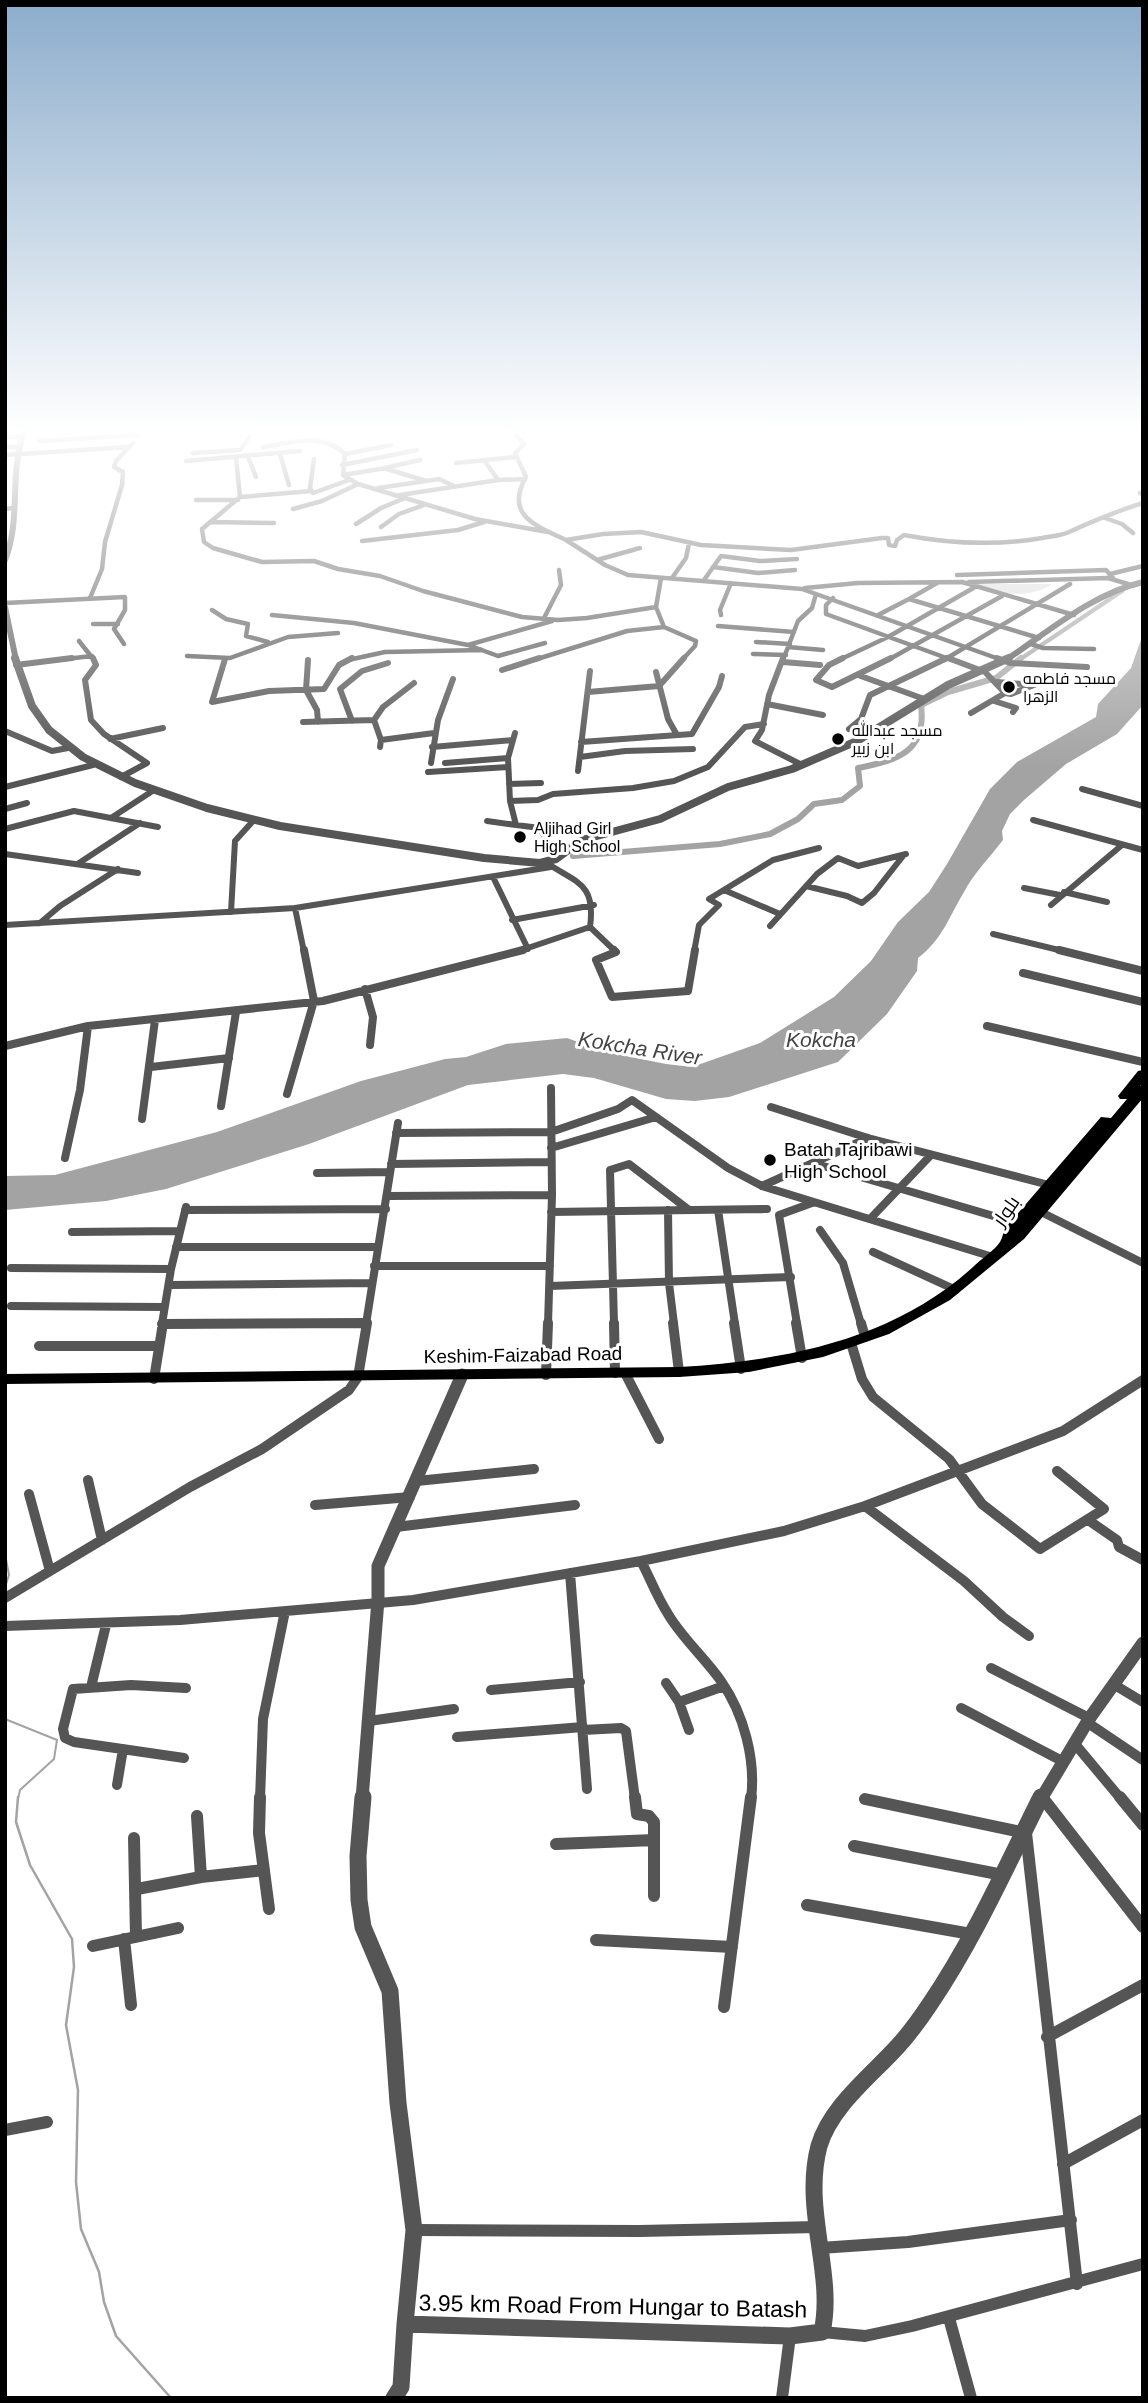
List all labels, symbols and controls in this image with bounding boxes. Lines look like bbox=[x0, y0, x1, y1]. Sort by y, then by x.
place label: مسجد فاطمه الزهرا bbox=[1023, 670, 1116, 706]
marker: مسجد فاطمه الزهرا bbox=[1001, 679, 1017, 695]
place label: مسجد عبدالله ابن زبیر bbox=[851, 720, 943, 759]
marker: مسجد عبدالله ابن زبیر bbox=[830, 731, 846, 747]
place label: Aljihad Girl High School bbox=[534, 820, 620, 855]
marker: Aljihad Girl High School bbox=[512, 829, 528, 845]
water label: Kokcha River bbox=[577, 1027, 704, 1069]
water label: Kokcha bbox=[786, 1028, 856, 1051]
place label: Batah Tajribawi High School bbox=[784, 1139, 913, 1182]
marker: Batah Tajribawi High School bbox=[762, 1152, 778, 1168]
street label: بلوار bbox=[988, 1192, 1025, 1232]
street label: Keshim-Faizabad Road bbox=[424, 1343, 622, 1367]
street label: 3.95 km Road From Hungar to Batash bbox=[418, 2290, 808, 2322]

